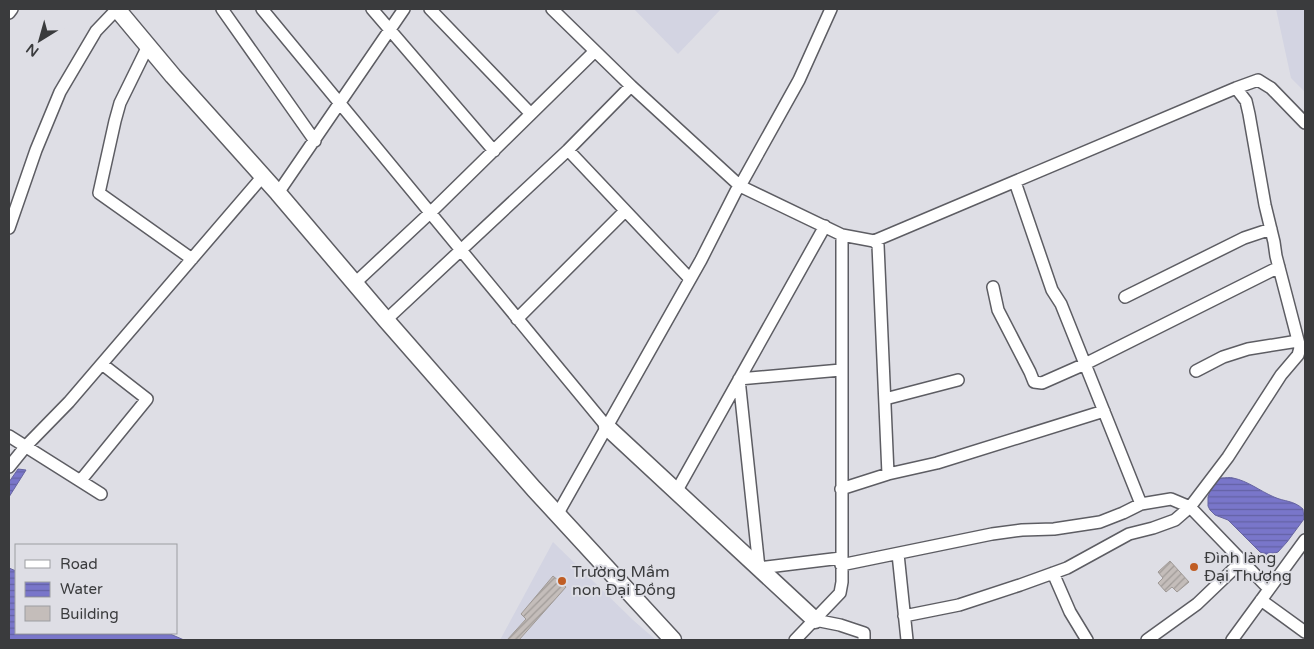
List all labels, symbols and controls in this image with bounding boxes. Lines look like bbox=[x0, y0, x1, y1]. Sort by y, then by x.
north arrow bbox=[15, 15, 65, 65]
text: N bbox=[23, 40, 42, 60]
legend bbox=[15, 544, 178, 634]
place label: Đình làng Đại Thượng bbox=[1204, 548, 1292, 586]
text: Road bbox=[60, 555, 98, 573]
marker: Đình làng Đại Thượng bbox=[1188, 561, 1200, 573]
place label: Trường Mầm non Đại Đồng bbox=[572, 562, 676, 600]
marker: Trường Mầm non Đại Đồng bbox=[556, 575, 568, 587]
text: Water bbox=[60, 580, 103, 598]
text: Building bbox=[60, 605, 119, 623]

